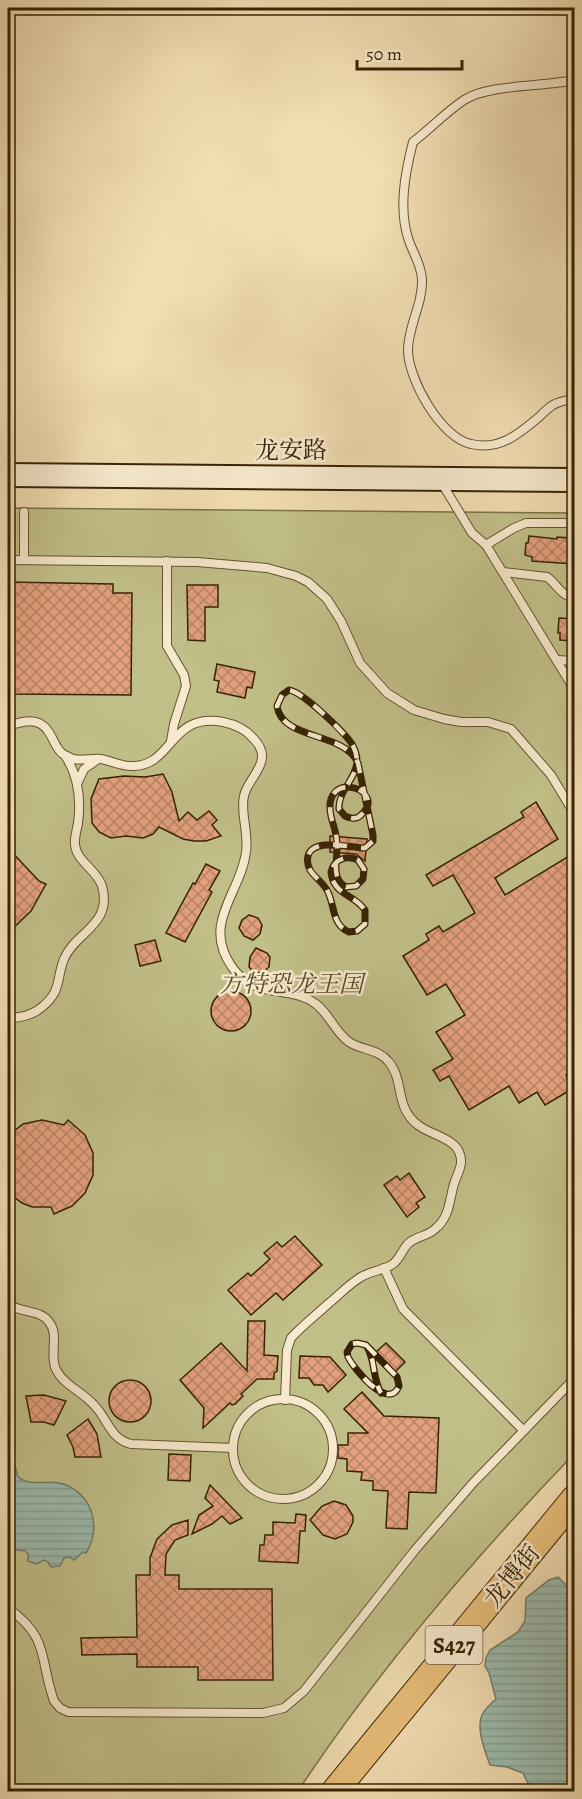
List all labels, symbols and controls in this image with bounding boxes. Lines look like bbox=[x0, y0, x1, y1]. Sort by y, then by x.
scale bar bbox=[357, 33, 462, 71]
text: 50 m bbox=[366, 42, 402, 66]
street label: 龙安路 bbox=[255, 434, 327, 466]
park label: 方特恐龙王国 bbox=[219, 968, 367, 1000]
street label: 龙博街 bbox=[477, 1538, 547, 1614]
road number: S427 bbox=[426, 1626, 482, 1664]

